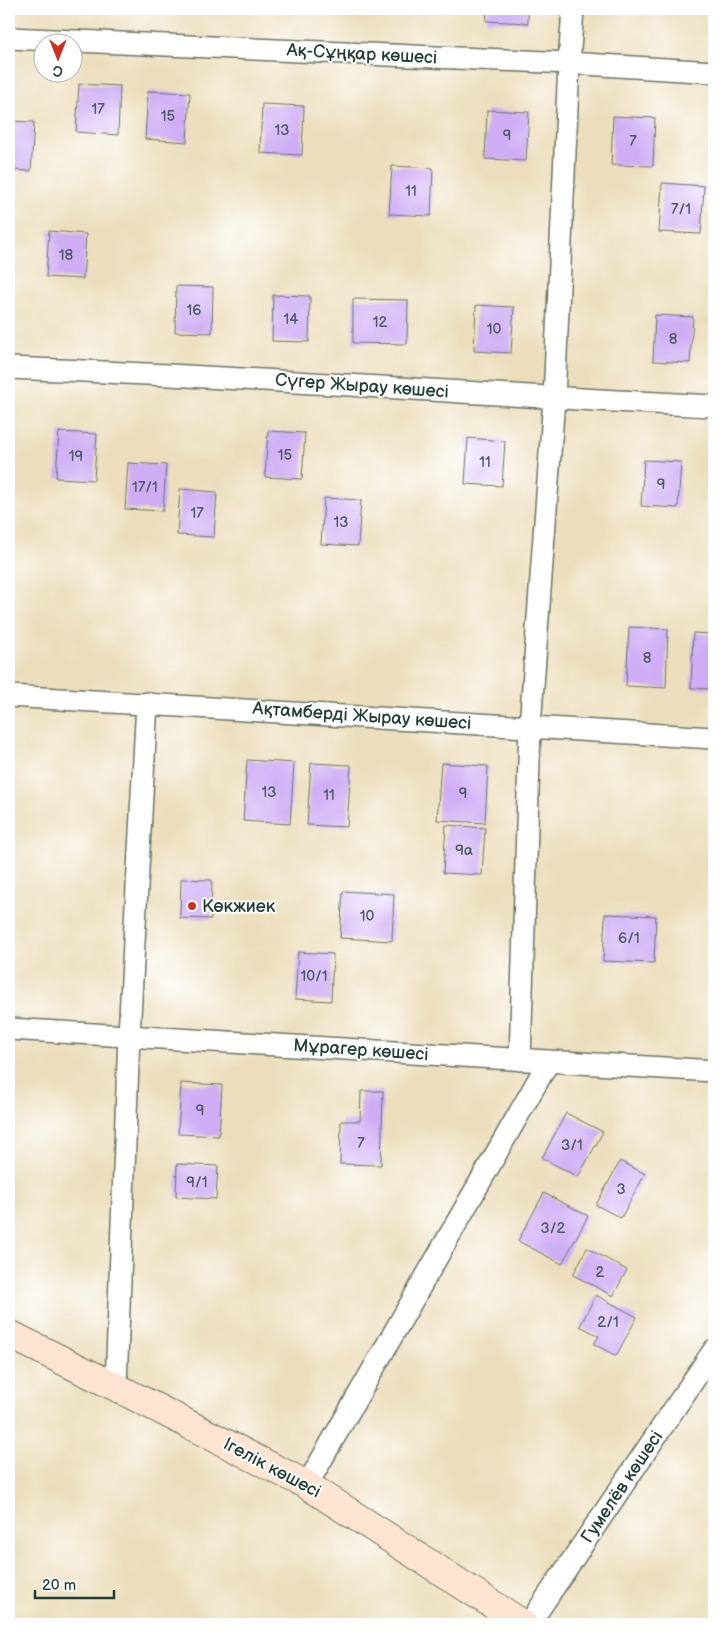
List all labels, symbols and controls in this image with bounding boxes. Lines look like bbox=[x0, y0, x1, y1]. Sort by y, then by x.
north arrow bbox=[32, 32, 82, 82]
street label: Ақ-Сұңқар көшесі bbox=[285, 40, 438, 68]
text: С bbox=[53, 62, 63, 79]
house number: 17 bbox=[91, 100, 105, 119]
house number: 15 bbox=[161, 107, 175, 126]
house number: 13 bbox=[274, 121, 290, 140]
house number: 9 bbox=[503, 126, 511, 145]
house number: 7 bbox=[629, 132, 637, 151]
house number: 11 bbox=[405, 182, 417, 201]
house number: 7/1 bbox=[671, 200, 691, 219]
house number: 18 bbox=[59, 246, 74, 265]
house number: 16 bbox=[187, 301, 201, 320]
house number: 14 bbox=[284, 310, 298, 329]
house number: 12 bbox=[373, 313, 387, 332]
house number: 10 bbox=[487, 320, 501, 339]
house number: 8 bbox=[669, 330, 678, 349]
street label: Сүгер Жырау көшесі bbox=[274, 369, 450, 403]
house number: 15 bbox=[278, 446, 292, 465]
house number: 19 bbox=[69, 447, 83, 466]
house number: 11 bbox=[479, 453, 491, 472]
house number: 9 bbox=[657, 475, 665, 494]
house number: 17/1 bbox=[132, 478, 158, 497]
house number: 17 bbox=[190, 504, 204, 523]
house number: 13 bbox=[333, 513, 349, 532]
house number: 8 bbox=[643, 649, 652, 668]
street label: Ақтамберді Жырау көшесі bbox=[251, 698, 472, 734]
house number: 13 bbox=[261, 783, 277, 802]
house number: 9 bbox=[459, 784, 467, 803]
house number: 11 bbox=[323, 786, 335, 805]
house number: 9а bbox=[455, 841, 473, 860]
place label: Көкжиек bbox=[202, 896, 276, 917]
marker: Көкжиек bbox=[186, 900, 198, 912]
house number: 10 bbox=[360, 907, 374, 926]
house number: 6/1 bbox=[618, 929, 640, 948]
house number: 10/1 bbox=[300, 967, 328, 986]
street label: Мұрагер көшесі bbox=[293, 1035, 429, 1065]
house number: 9 bbox=[196, 1101, 204, 1120]
house number: 7 bbox=[357, 1134, 365, 1153]
house number: 3/1 bbox=[561, 1136, 583, 1155]
house number: 9/1 bbox=[186, 1173, 208, 1192]
house number: 3 bbox=[616, 1180, 626, 1199]
house number: 3/2 bbox=[541, 1219, 566, 1238]
house number: 2 bbox=[596, 1263, 605, 1282]
house number: 2/1 bbox=[597, 1313, 619, 1332]
street label: Гумелёв көшесі bbox=[577, 1427, 667, 1547]
street label: Ігелік көшесі bbox=[220, 1433, 324, 1503]
scale bar bbox=[35, 1568, 114, 1600]
text: 20 m bbox=[42, 1576, 76, 1595]

